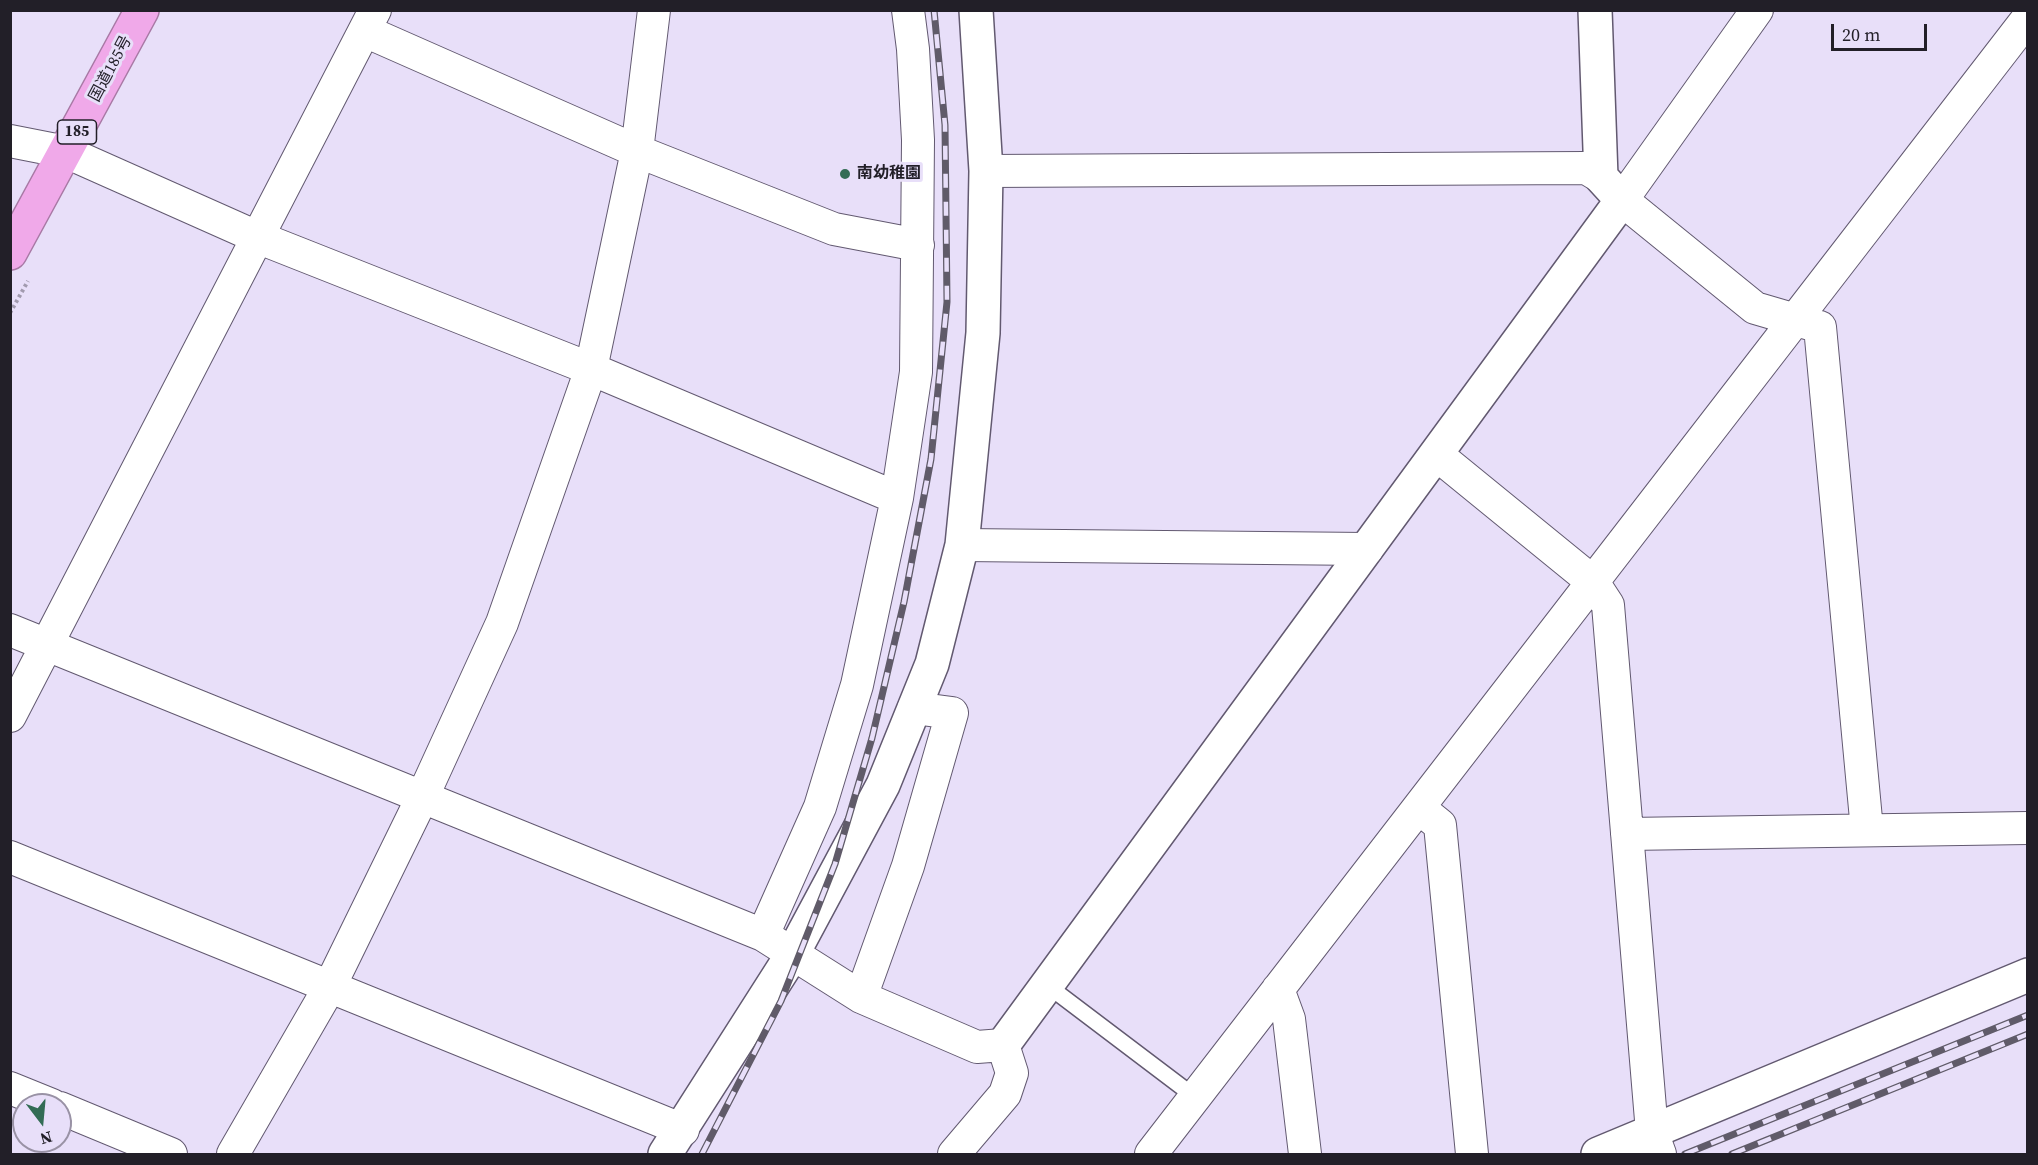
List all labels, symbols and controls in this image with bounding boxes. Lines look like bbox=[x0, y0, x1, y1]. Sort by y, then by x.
scale bar bbox=[1834, 12, 1930, 50]
text: 20 m bbox=[1842, 22, 1880, 47]
street label: 国道185号 bbox=[86, 33, 136, 105]
road number: 185 bbox=[58, 120, 97, 144]
place label: 南幼稚園 bbox=[857, 164, 921, 184]
marker: 南幼稚園 bbox=[838, 167, 852, 181]
north arrow bbox=[12, 1093, 72, 1153]
text: N bbox=[38, 1126, 55, 1151]

